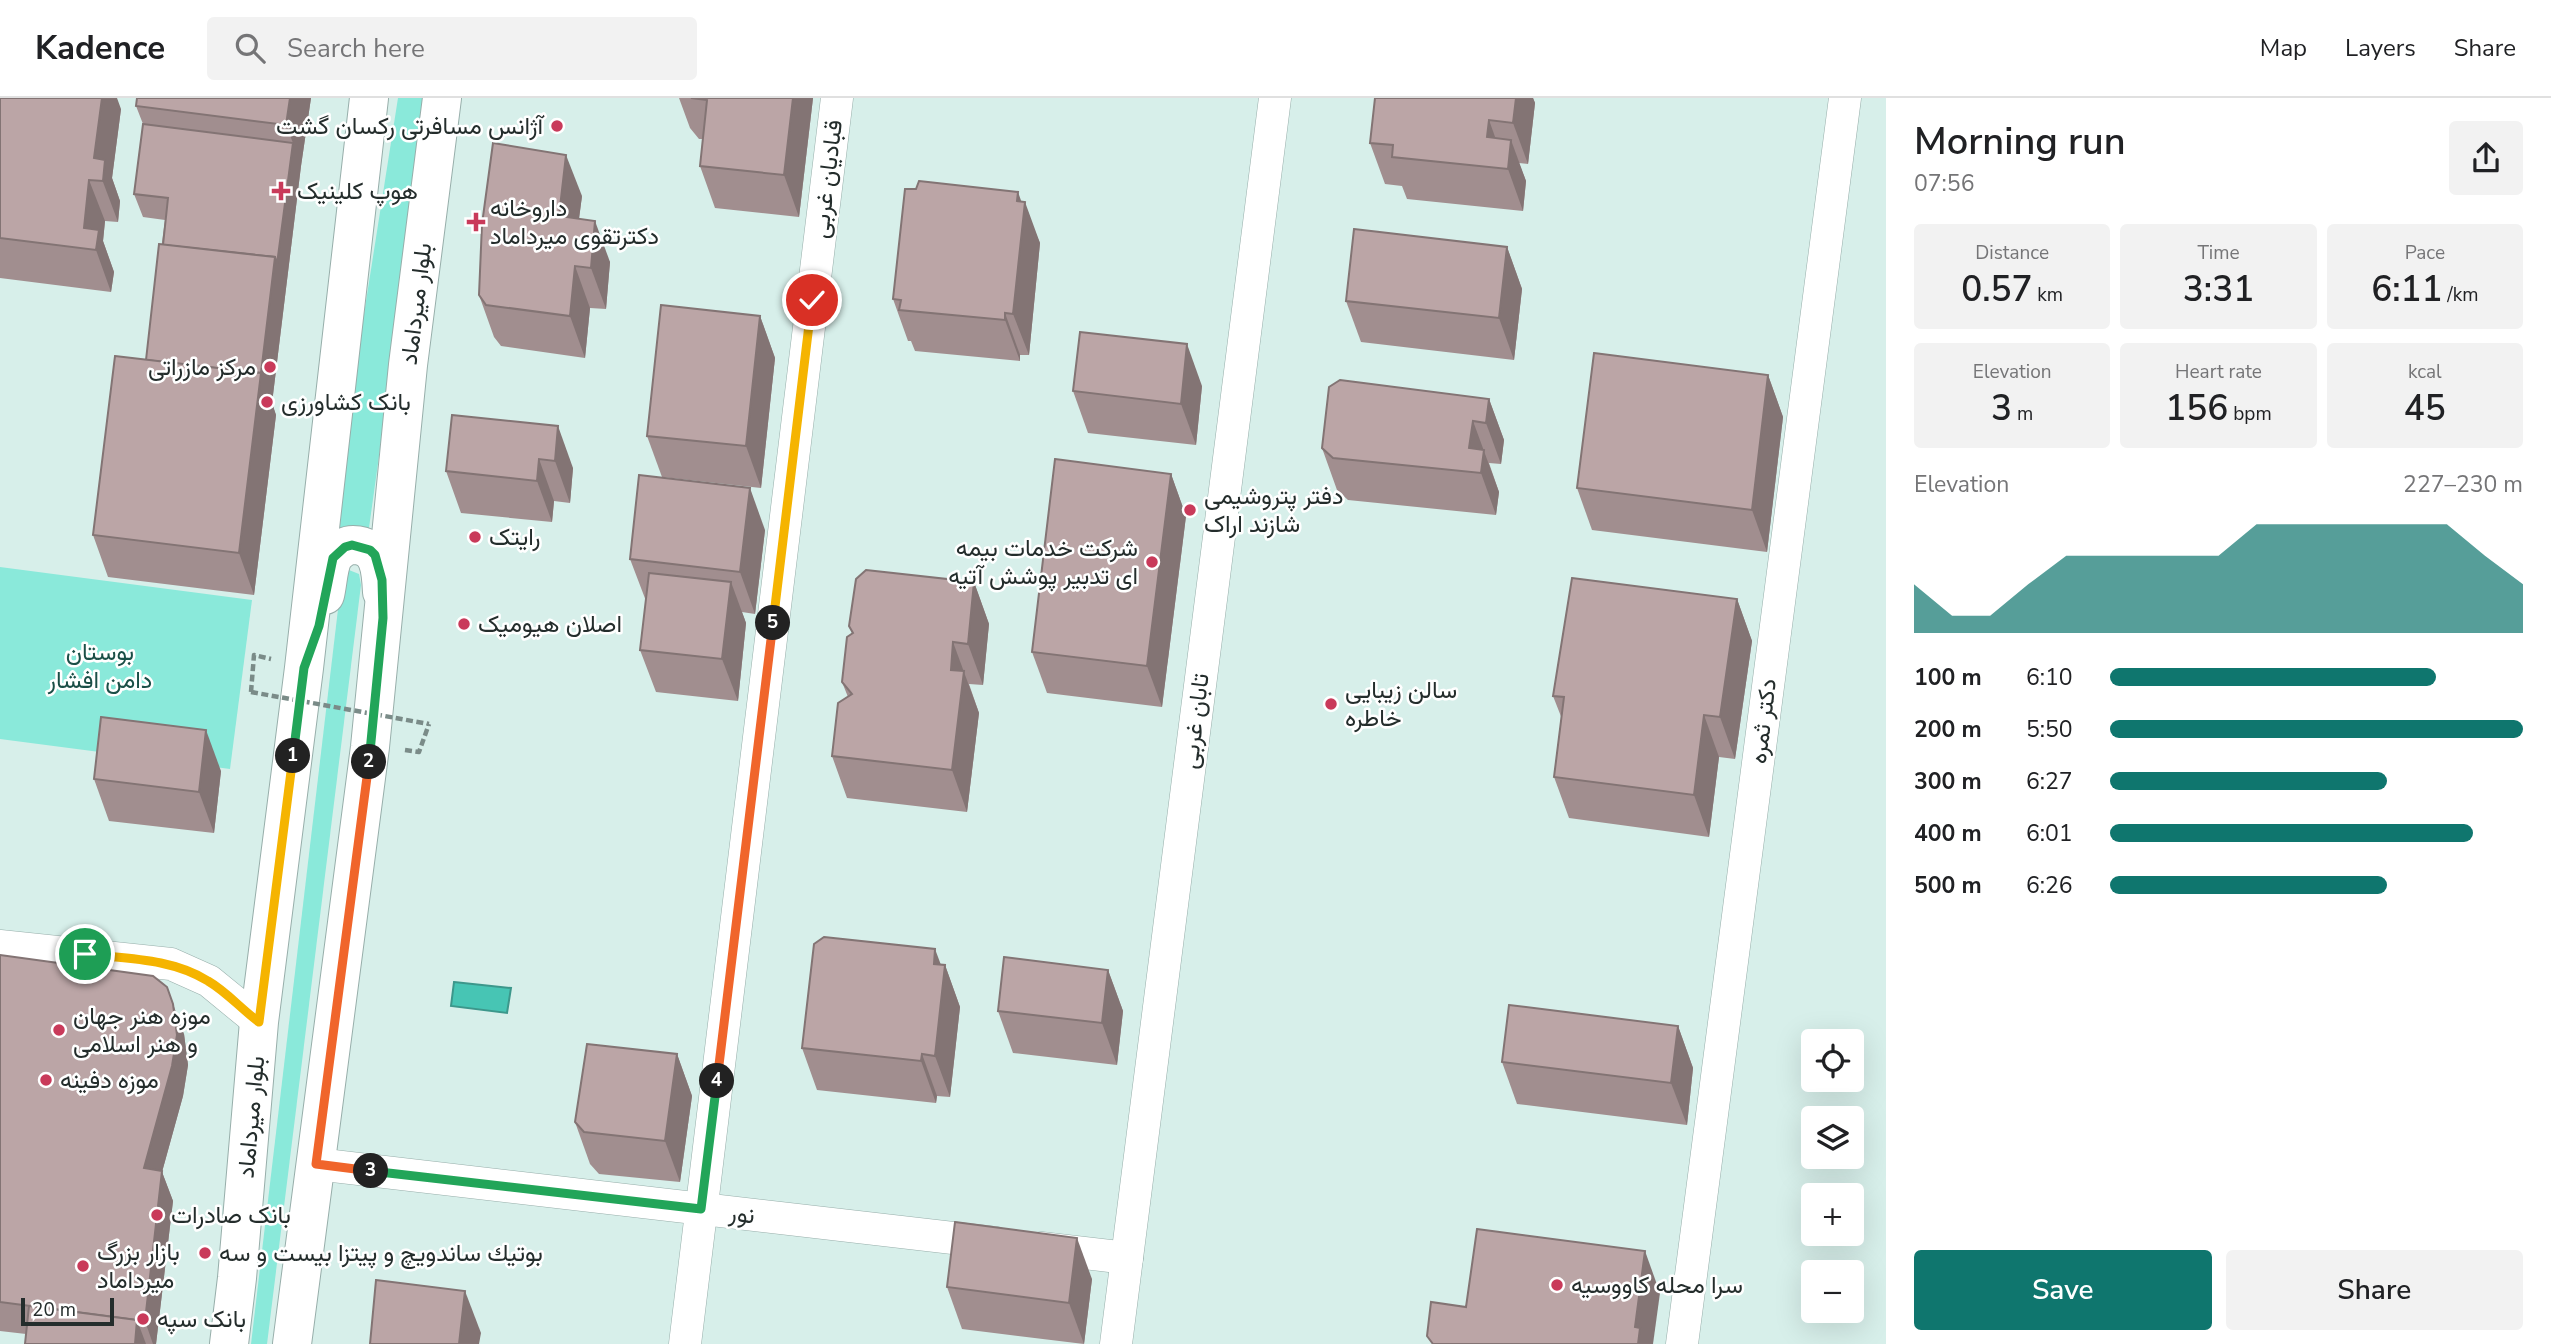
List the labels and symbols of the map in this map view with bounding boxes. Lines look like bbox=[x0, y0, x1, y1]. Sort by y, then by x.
place label: آژانس مسافرتی رکسان گشت bbox=[276, 110, 545, 142]
marker: آژانس مسافرتی رکسان گشت bbox=[549, 118, 565, 134]
street label: قبادیان غربی bbox=[804, 118, 850, 240]
place label: هوپ کلینیک bbox=[297, 175, 418, 207]
marker: هوپ کلینیک bbox=[271, 181, 291, 201]
place label: داروخانه دکترتقوی میرداماد bbox=[490, 192, 659, 252]
marker: داروخانه دکترتقوی میرداماد bbox=[468, 214, 484, 230]
street label: بلوار میرداماد bbox=[393, 241, 439, 367]
pin bbox=[782, 270, 842, 330]
place label: مرکز مازراتی bbox=[148, 351, 256, 383]
marker: مرکز مازراتی bbox=[262, 359, 278, 375]
place label: بانک کشاورزی bbox=[281, 386, 411, 418]
marker: بانک کشاورزی bbox=[259, 394, 275, 410]
place label: دفتر پتروشیمی شازند اراک bbox=[1204, 480, 1343, 540]
marker: دفتر پتروشیمی شازند اراک bbox=[1182, 502, 1198, 518]
place label: رایتک bbox=[489, 521, 540, 553]
marker: رایتک bbox=[467, 529, 483, 545]
place label: شرکت خدمات بیمه ای تدبیر پوشش آتیه bbox=[948, 532, 1138, 592]
marker: شرکت خدمات بیمه ای تدبیر پوشش آتیه bbox=[1144, 554, 1160, 570]
pin: 5 bbox=[756, 606, 790, 640]
place label: اصلان هیومیک bbox=[478, 608, 622, 640]
marker: اصلان هیومیک bbox=[456, 616, 472, 632]
park label: بوستان دامن افشار bbox=[47, 636, 152, 696]
street label: تابان غربی bbox=[1173, 671, 1217, 771]
place label: سالن زیبایی خاطره bbox=[1345, 674, 1457, 734]
street label: دکتر ثمره bbox=[1742, 677, 1784, 765]
marker: سالن زیبایی خاطره bbox=[1323, 696, 1339, 712]
pin: 1 bbox=[276, 738, 310, 774]
pin: 2 bbox=[352, 744, 386, 780]
pin bbox=[55, 924, 115, 984]
place label: موزه هنر جهان و هنر اسلامی bbox=[73, 1000, 211, 1060]
marker: موزه هنر جهان و هنر اسلامی bbox=[51, 1022, 67, 1038]
street label: بلوار میرداماد bbox=[230, 1055, 272, 1179]
pin: 4 bbox=[700, 1063, 734, 1098]
place label: موزه دفینه bbox=[60, 1064, 159, 1096]
marker: موزه دفینه bbox=[38, 1072, 54, 1088]
pin: 3 bbox=[354, 1154, 388, 1188]
street label: نور bbox=[726, 1196, 757, 1231]
place label: بانک صادرات bbox=[171, 1199, 291, 1231]
marker: بانک صادرات bbox=[149, 1207, 165, 1223]
place label: بازار بزرگ میرداماد bbox=[97, 1236, 180, 1296]
place label: بوتيك ساندويچ و پيتزا بيست و سه bbox=[219, 1237, 543, 1270]
marker: بوتيك ساندويچ و پيتزا بيست و سه bbox=[197, 1245, 213, 1261]
marker: بازار بزرگ میرداماد bbox=[75, 1258, 91, 1274]
place label: سرا محله کاووسیه bbox=[1571, 1269, 1743, 1301]
marker: سرا محله کاووسیه bbox=[1549, 1277, 1565, 1293]
scale bar bbox=[21, 1295, 114, 1327]
place label: بانک سپه bbox=[157, 1303, 246, 1335]
marker: بانک سپه bbox=[135, 1311, 151, 1327]

